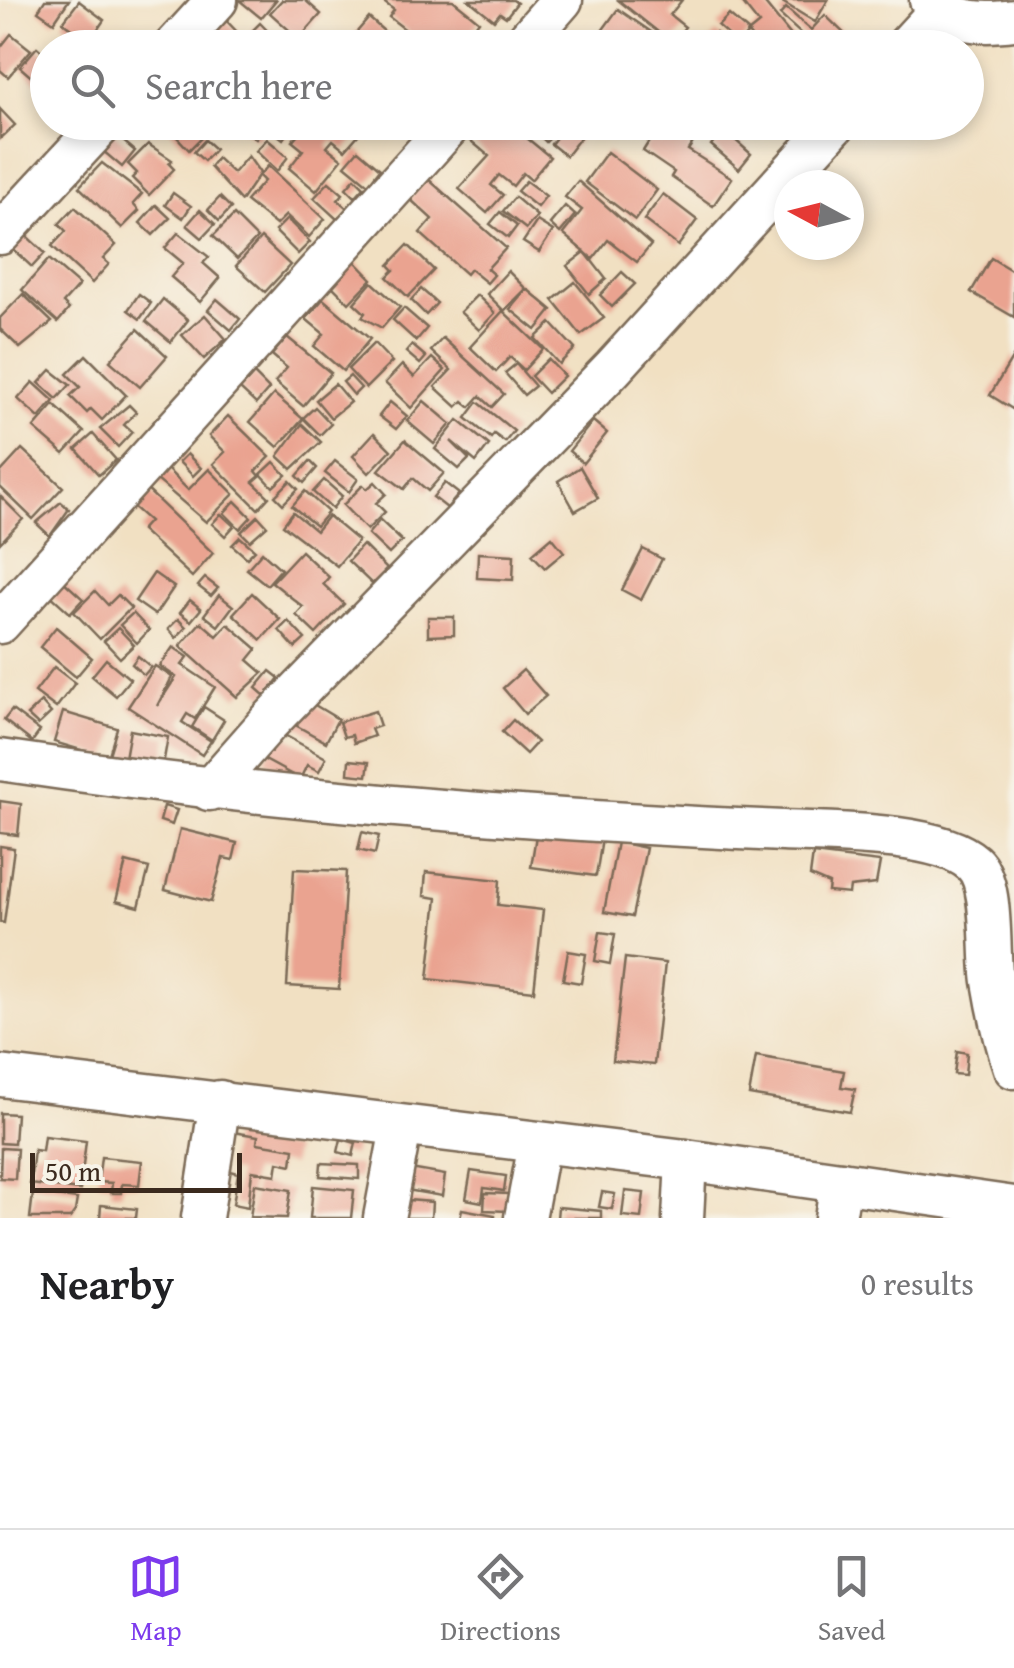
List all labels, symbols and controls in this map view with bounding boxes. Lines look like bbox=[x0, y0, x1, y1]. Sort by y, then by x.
search box bbox=[30, 30, 984, 140]
text: Search here bbox=[145, 57, 333, 113]
icon: search bbox=[65, 58, 120, 113]
north arrow bbox=[774, 170, 864, 260]
scale bar bbox=[30, 1148, 242, 1192]
text: 50 m bbox=[45, 1150, 101, 1191]
text: Nearby bbox=[40, 1253, 174, 1314]
text: 0 results bbox=[861, 1260, 974, 1307]
tab: Map bbox=[128, 1549, 183, 1650]
tab: Directions bbox=[440, 1549, 561, 1650]
tab: Saved bbox=[818, 1549, 886, 1650]

